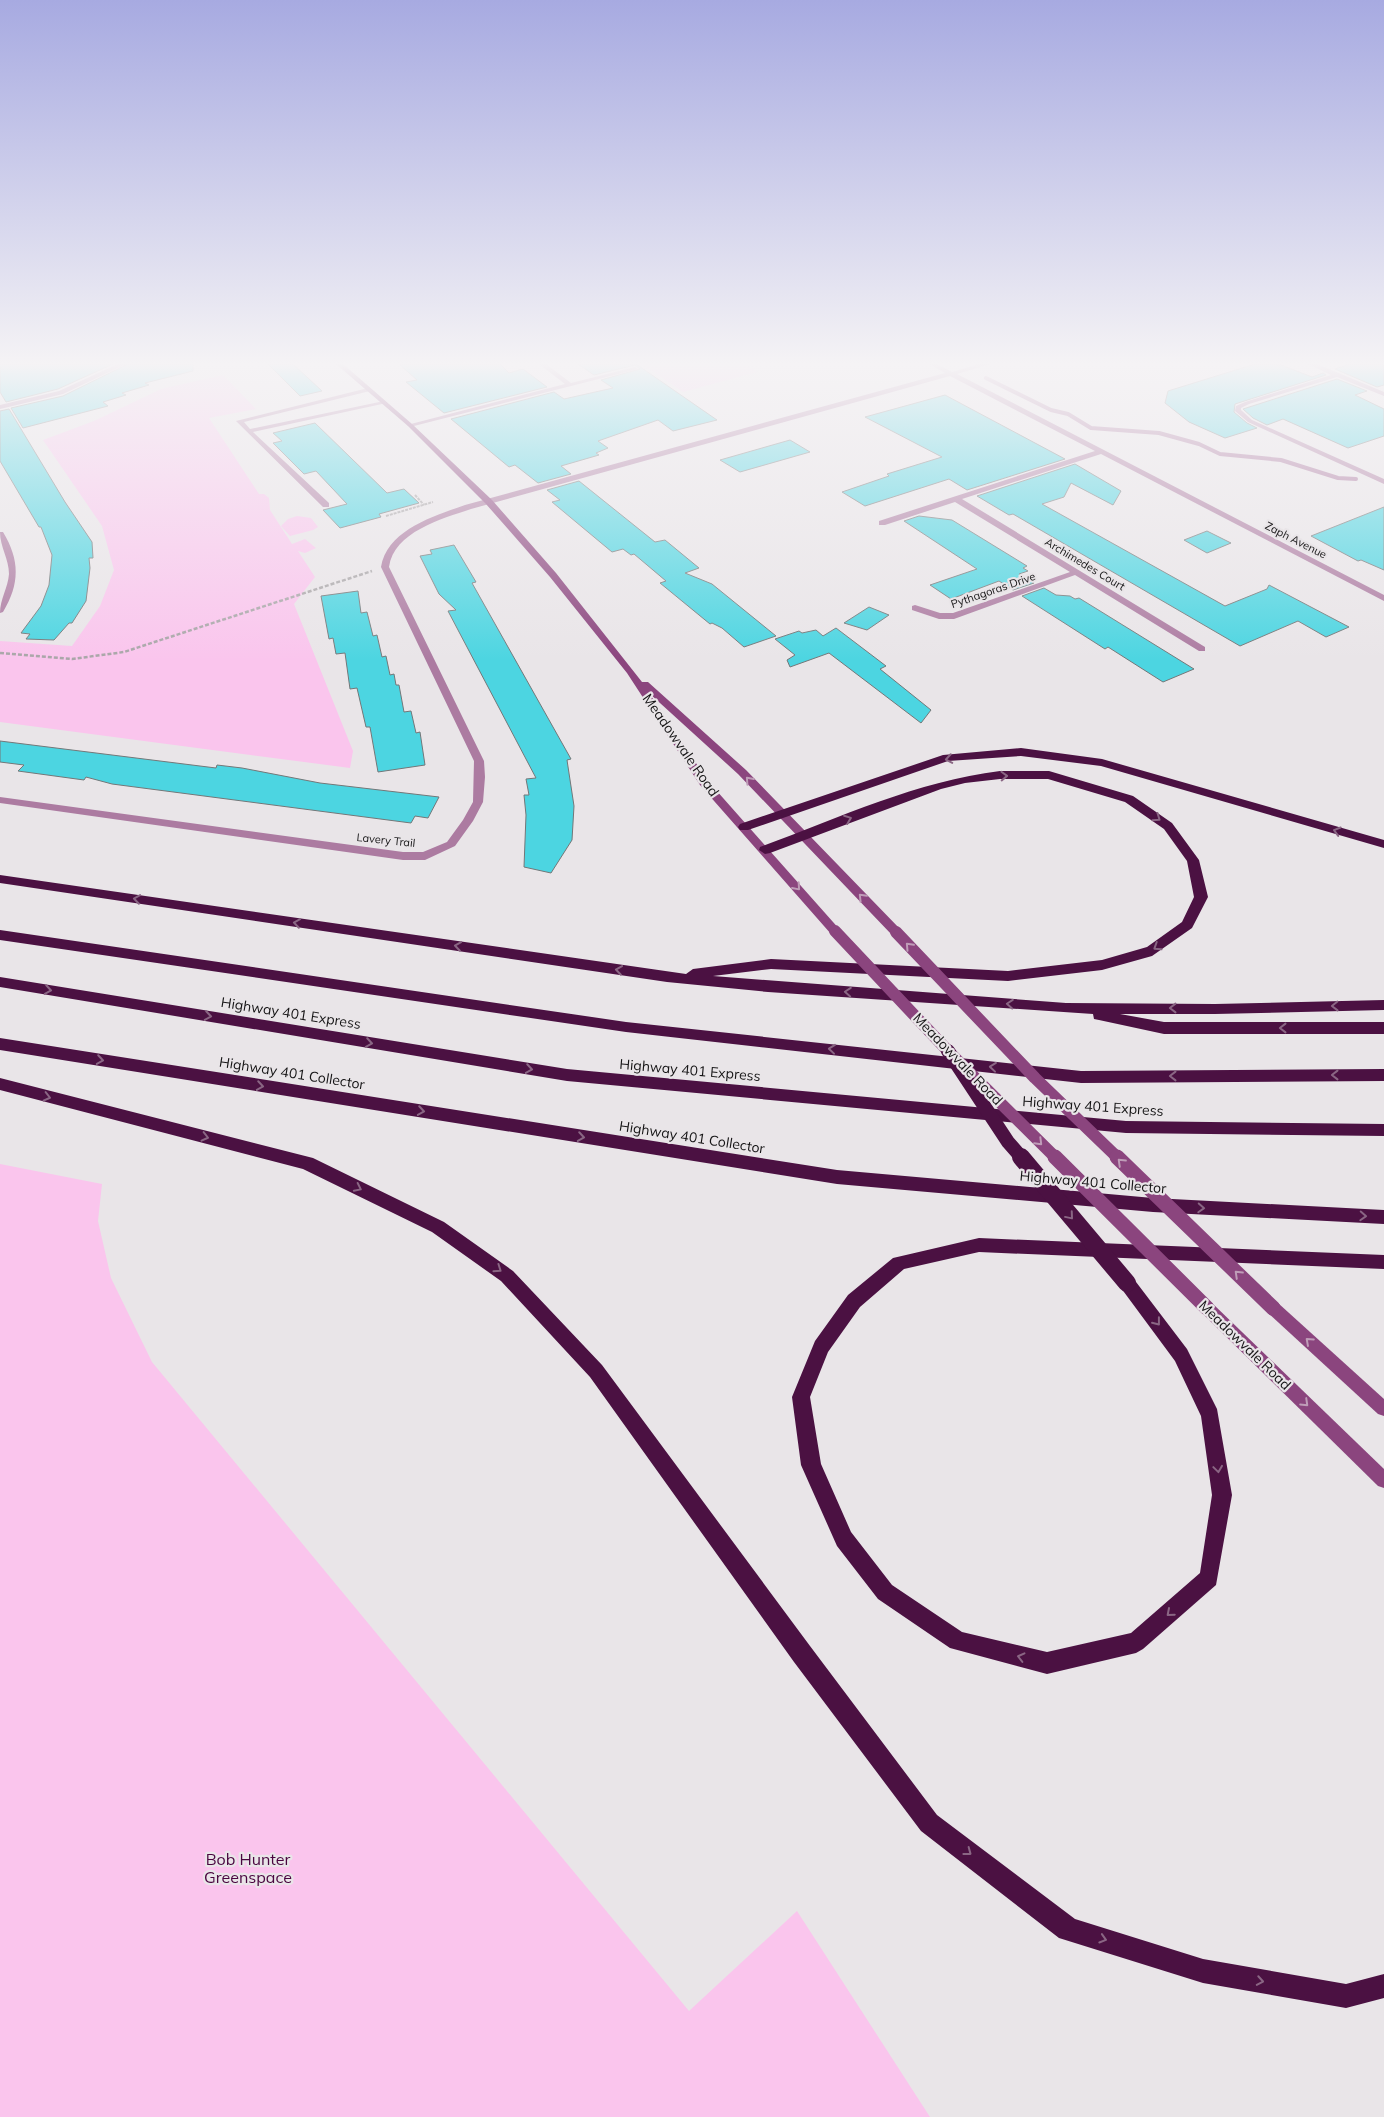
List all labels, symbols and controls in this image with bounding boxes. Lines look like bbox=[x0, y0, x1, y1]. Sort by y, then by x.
street label: Zaph Avenue bbox=[1263, 518, 1329, 562]
street label: Archimedes Court bbox=[1042, 535, 1128, 593]
street label: Pythagoras Drive bbox=[949, 569, 1037, 611]
street label: Meadowvale Road bbox=[639, 690, 723, 800]
one-way arrow bbox=[945, 753, 954, 764]
one-way arrow bbox=[1000, 770, 1008, 781]
one-way arrow bbox=[746, 776, 755, 785]
one-way arrow bbox=[1151, 812, 1161, 821]
one-way arrow bbox=[844, 815, 852, 825]
one-way arrow bbox=[1334, 826, 1342, 836]
street label: Lavery Trail bbox=[356, 830, 416, 850]
one-way arrow bbox=[791, 881, 800, 890]
one-way arrow bbox=[859, 893, 868, 902]
one-way arrow bbox=[132, 895, 141, 905]
one-way arrow bbox=[293, 918, 301, 929]
one-way arrow bbox=[1153, 941, 1162, 950]
one-way arrow bbox=[454, 942, 463, 952]
one-way arrow bbox=[906, 942, 915, 951]
one-way arrow bbox=[615, 965, 623, 976]
one-way arrow bbox=[44, 984, 52, 995]
one-way arrow bbox=[844, 987, 852, 998]
street label: Highway 401 Express bbox=[220, 993, 362, 1033]
one-way arrow bbox=[1006, 998, 1014, 1009]
one-way arrow bbox=[1331, 1001, 1339, 1011]
one-way arrow bbox=[1169, 1003, 1176, 1013]
street label: Meadowvale Road bbox=[909, 1009, 1007, 1109]
one-way arrow bbox=[204, 1011, 213, 1021]
one-way arrow bbox=[1279, 1023, 1286, 1033]
one-way arrow bbox=[364, 1037, 373, 1047]
one-way arrow bbox=[827, 1044, 835, 1055]
street label: Highway 401 Collector bbox=[218, 1053, 367, 1094]
one-way arrow bbox=[96, 1055, 104, 1065]
street label: Highway 401 Express bbox=[619, 1055, 761, 1085]
one-way arrow bbox=[989, 1062, 997, 1073]
one-way arrow bbox=[525, 1063, 534, 1073]
one-way arrow bbox=[1331, 1070, 1339, 1080]
one-way arrow bbox=[1169, 1071, 1176, 1081]
one-way arrow bbox=[256, 1080, 265, 1090]
one-way arrow bbox=[43, 1091, 51, 1101]
street label: Highway 401 Express bbox=[1022, 1092, 1164, 1120]
one-way arrow bbox=[417, 1106, 425, 1116]
street label: Highway 401 Collector bbox=[618, 1117, 767, 1158]
one-way arrow bbox=[200, 1131, 209, 1142]
one-way arrow bbox=[577, 1131, 586, 1141]
one-way arrow bbox=[1034, 1136, 1043, 1145]
one-way arrow bbox=[1118, 1158, 1127, 1167]
street label: Highway 401 Collector bbox=[1019, 1167, 1168, 1197]
one-way arrow bbox=[353, 1182, 362, 1192]
one-way arrow bbox=[1197, 1202, 1205, 1213]
one-way arrow bbox=[1065, 1211, 1074, 1220]
one-way arrow bbox=[1360, 1211, 1368, 1222]
one-way arrow bbox=[492, 1263, 502, 1272]
one-way arrow bbox=[1235, 1271, 1244, 1280]
street label: Meadowvale Road bbox=[1195, 1296, 1295, 1394]
one-way arrow bbox=[1151, 1316, 1159, 1325]
one-way arrow bbox=[1305, 1338, 1314, 1347]
one-way arrow bbox=[1299, 1397, 1308, 1406]
one-way arrow bbox=[1212, 1465, 1223, 1473]
one-way arrow bbox=[1166, 1607, 1175, 1616]
one-way arrow bbox=[1017, 1652, 1026, 1663]
one-way arrow bbox=[962, 1847, 971, 1855]
park label: Bob Hunter Greenspace bbox=[204, 1849, 292, 1887]
one-way arrow bbox=[1098, 1934, 1106, 1944]
one-way arrow bbox=[1255, 1975, 1264, 1985]

